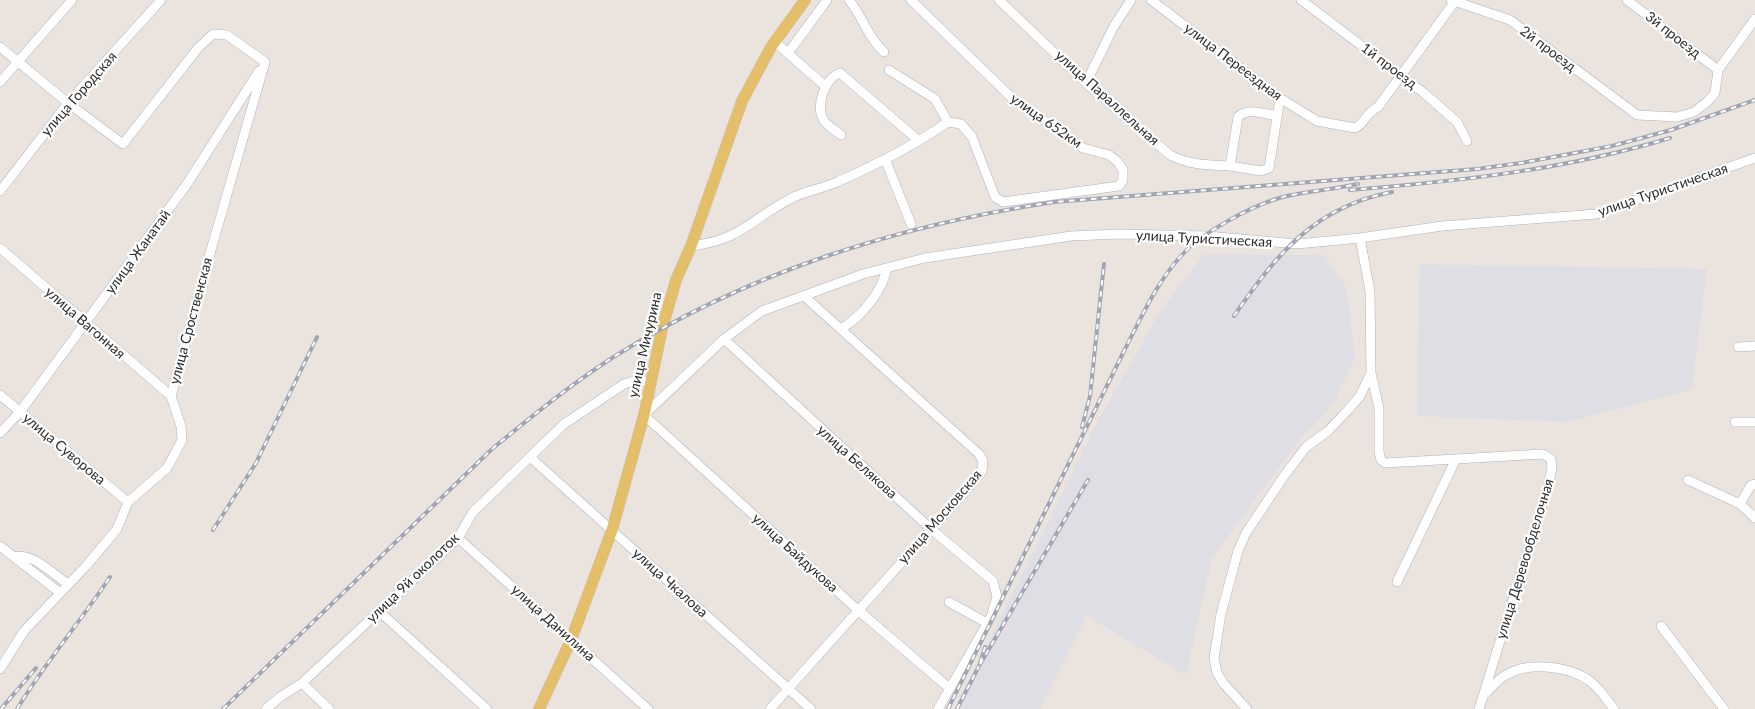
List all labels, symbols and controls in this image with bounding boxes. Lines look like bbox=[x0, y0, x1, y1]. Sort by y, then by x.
street label: 3й проезд bbox=[1642, 8, 1704, 62]
street label: улица Переездная bbox=[1181, 20, 1285, 104]
street label: 2й проезд bbox=[1517, 23, 1579, 75]
street label: 1й проезд bbox=[1358, 40, 1420, 92]
street label: улица Параллельная bbox=[1052, 47, 1162, 149]
street label: улица Городская bbox=[38, 48, 120, 140]
street label: улица 652км bbox=[1007, 90, 1085, 152]
street label: улица Туристическая bbox=[1596, 160, 1730, 220]
street label: улица Жанатай bbox=[102, 207, 174, 297]
street label: улица Туристическая bbox=[1136, 227, 1272, 251]
street label: улица Сроственская bbox=[166, 256, 216, 386]
street label: улица Вагонная bbox=[41, 284, 129, 362]
street label: улица Мичурина bbox=[625, 291, 665, 399]
street label: улица Суворова bbox=[19, 410, 109, 488]
street label: улица Белякова bbox=[814, 422, 900, 502]
street label: улица Московская bbox=[895, 467, 985, 567]
street label: улица Деревообделочная bbox=[1493, 477, 1557, 641]
street label: улица Байдукова bbox=[749, 510, 841, 596]
street label: улица 9й околоток bbox=[363, 530, 463, 626]
street label: улица Чкалова bbox=[629, 545, 711, 621]
street label: улица Данилина bbox=[508, 581, 598, 665]

